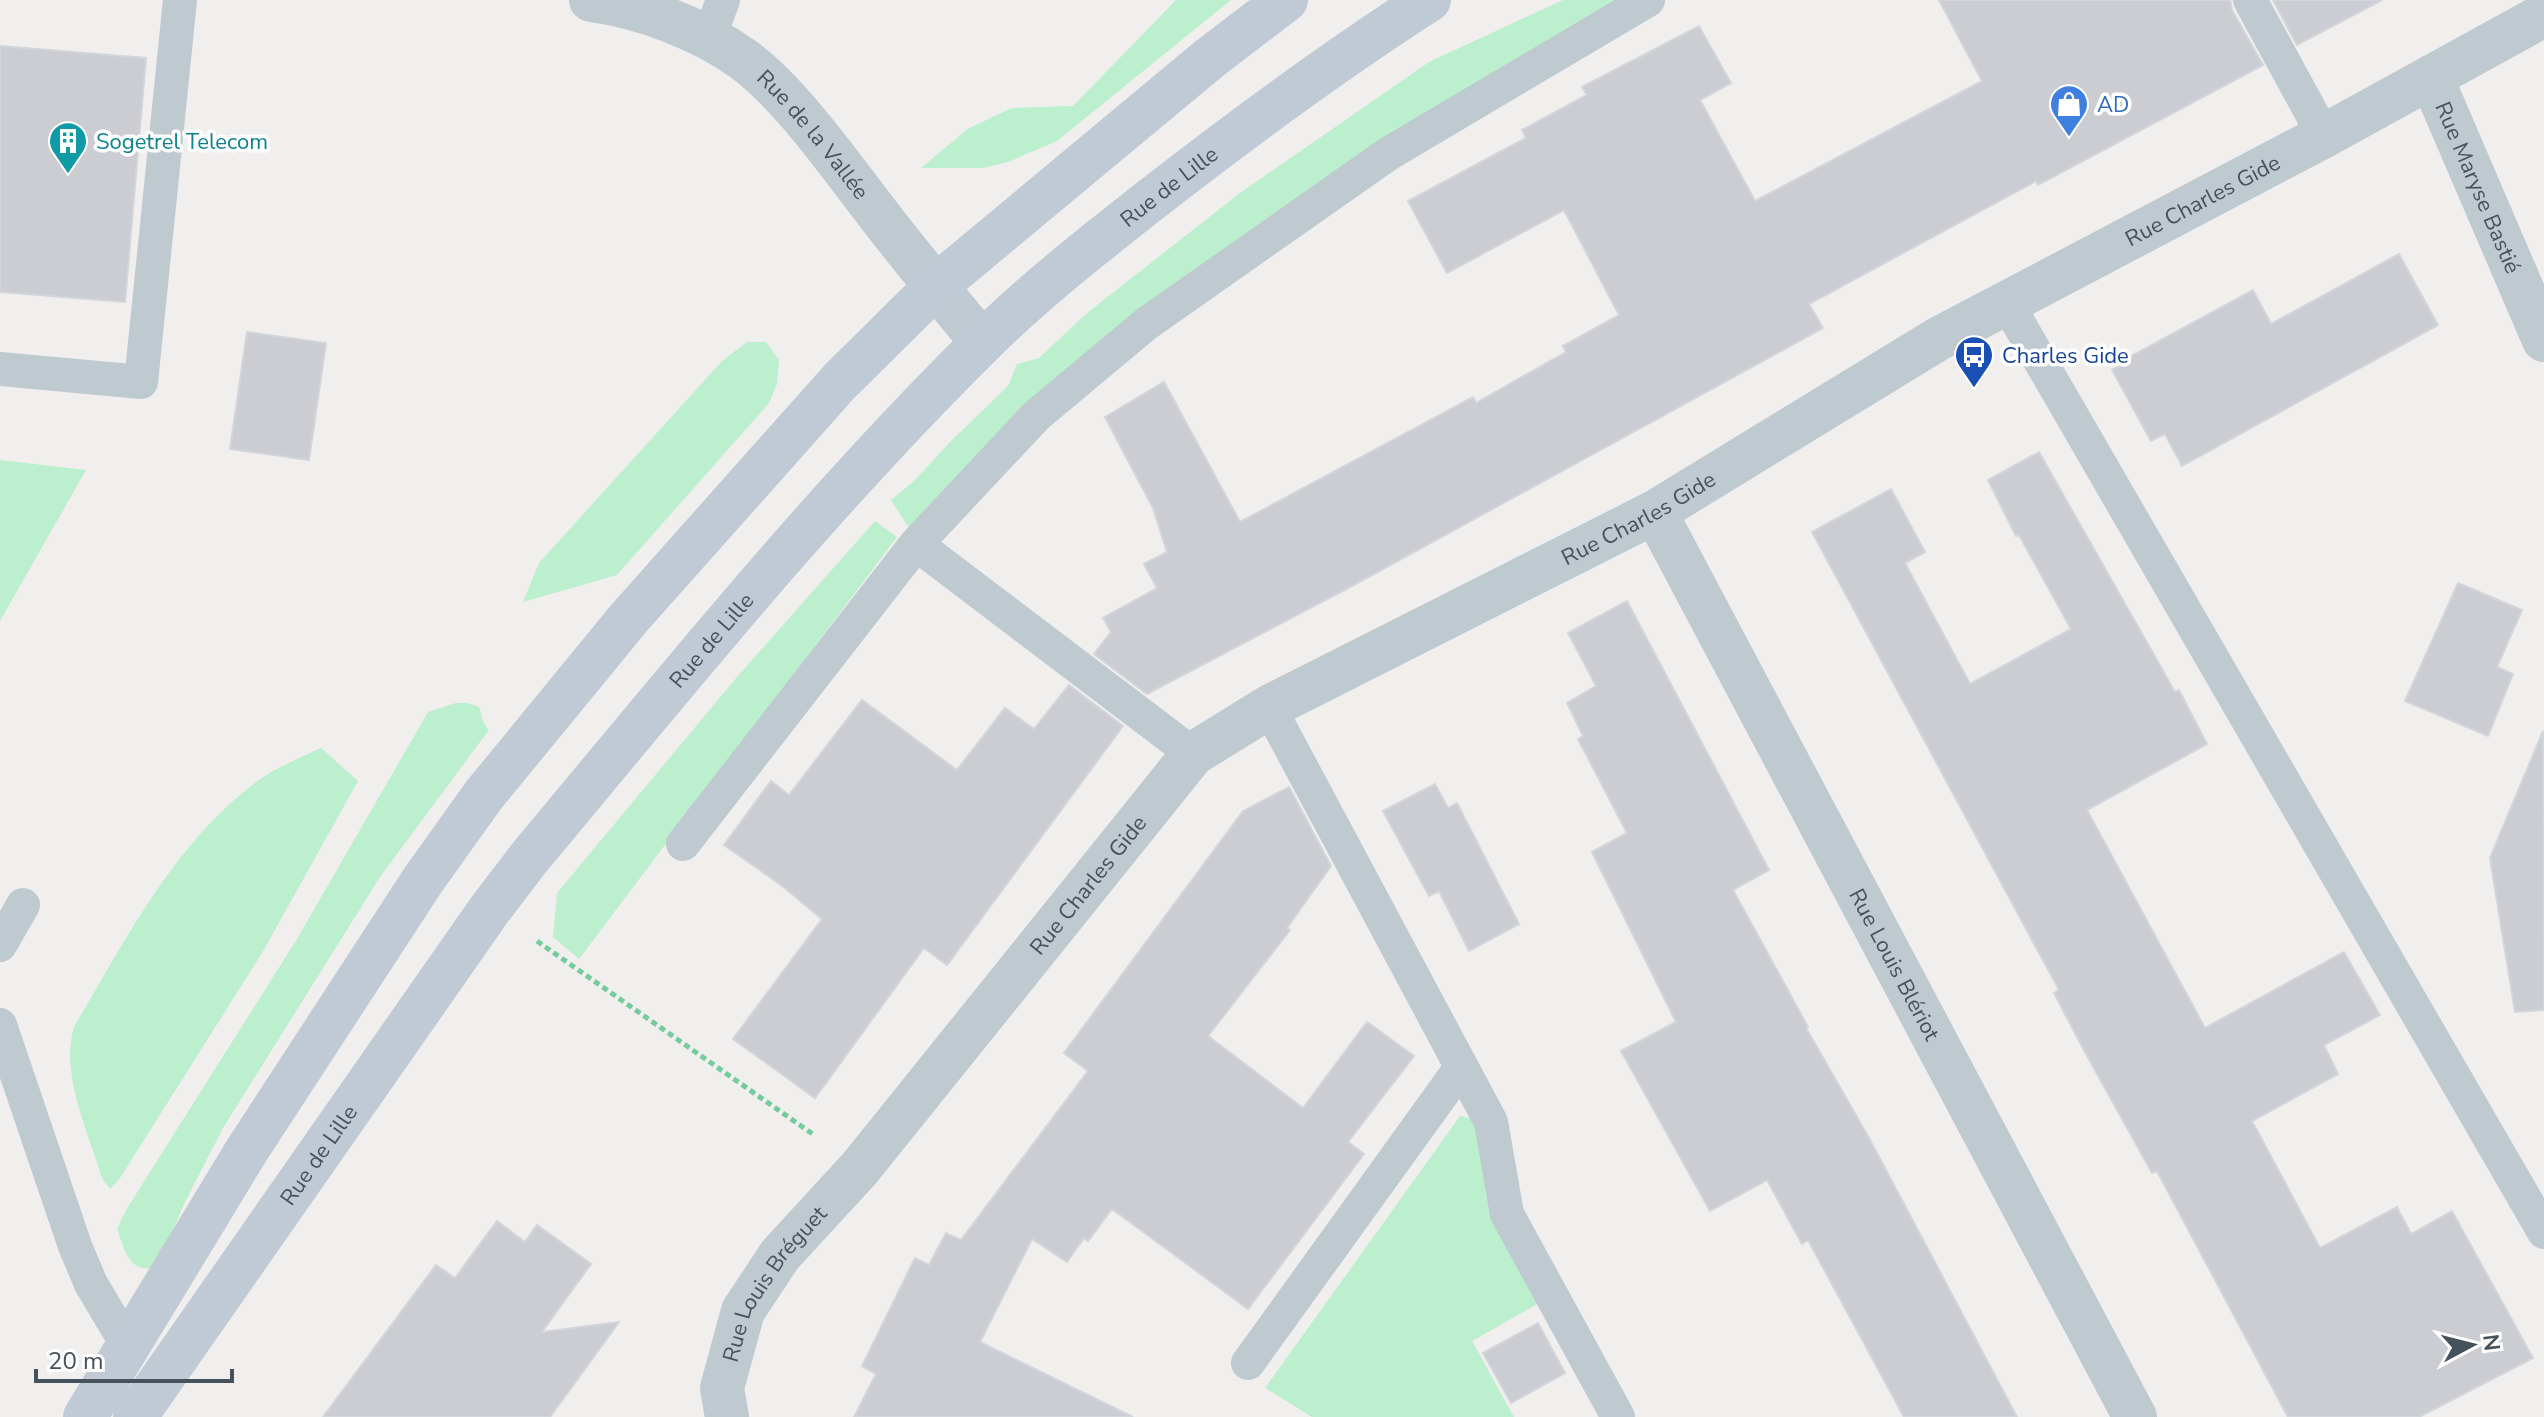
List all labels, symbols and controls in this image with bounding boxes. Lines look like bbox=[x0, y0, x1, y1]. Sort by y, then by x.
street label: Rue de la Vallée bbox=[750, 63, 876, 206]
shop icon: AD bbox=[2048, 83, 2090, 138]
place label: AD bbox=[2097, 90, 2129, 120]
street label: Rue Maryse Bastié bbox=[2427, 97, 2528, 278]
building icon: Sogetrel Telecom bbox=[47, 120, 89, 175]
place label: Sogetrel Telecom bbox=[96, 127, 268, 157]
street label: Rue de Lille bbox=[1114, 140, 1224, 234]
street label: Rue Charles Gide bbox=[2120, 148, 2286, 254]
bus stop icon: Charles Gide bbox=[1953, 334, 1995, 389]
place label: Charles Gide bbox=[2002, 341, 2129, 371]
street label: Rue Charles Gide bbox=[1556, 465, 1721, 573]
street label: Rue de Lille bbox=[663, 587, 761, 695]
street label: Rue Charles Gide bbox=[1023, 809, 1154, 962]
street label: Rue Louis Blériot bbox=[1841, 884, 1947, 1046]
street label: Rue de Lille bbox=[274, 1099, 365, 1212]
street label: Rue Louis Bréguet bbox=[716, 1199, 834, 1365]
north arrow bbox=[2432, 1305, 2512, 1385]
scale bar bbox=[36, 1333, 232, 1383]
text: N bbox=[2475, 1333, 2507, 1353]
text: 20 m bbox=[48, 1345, 104, 1377]

